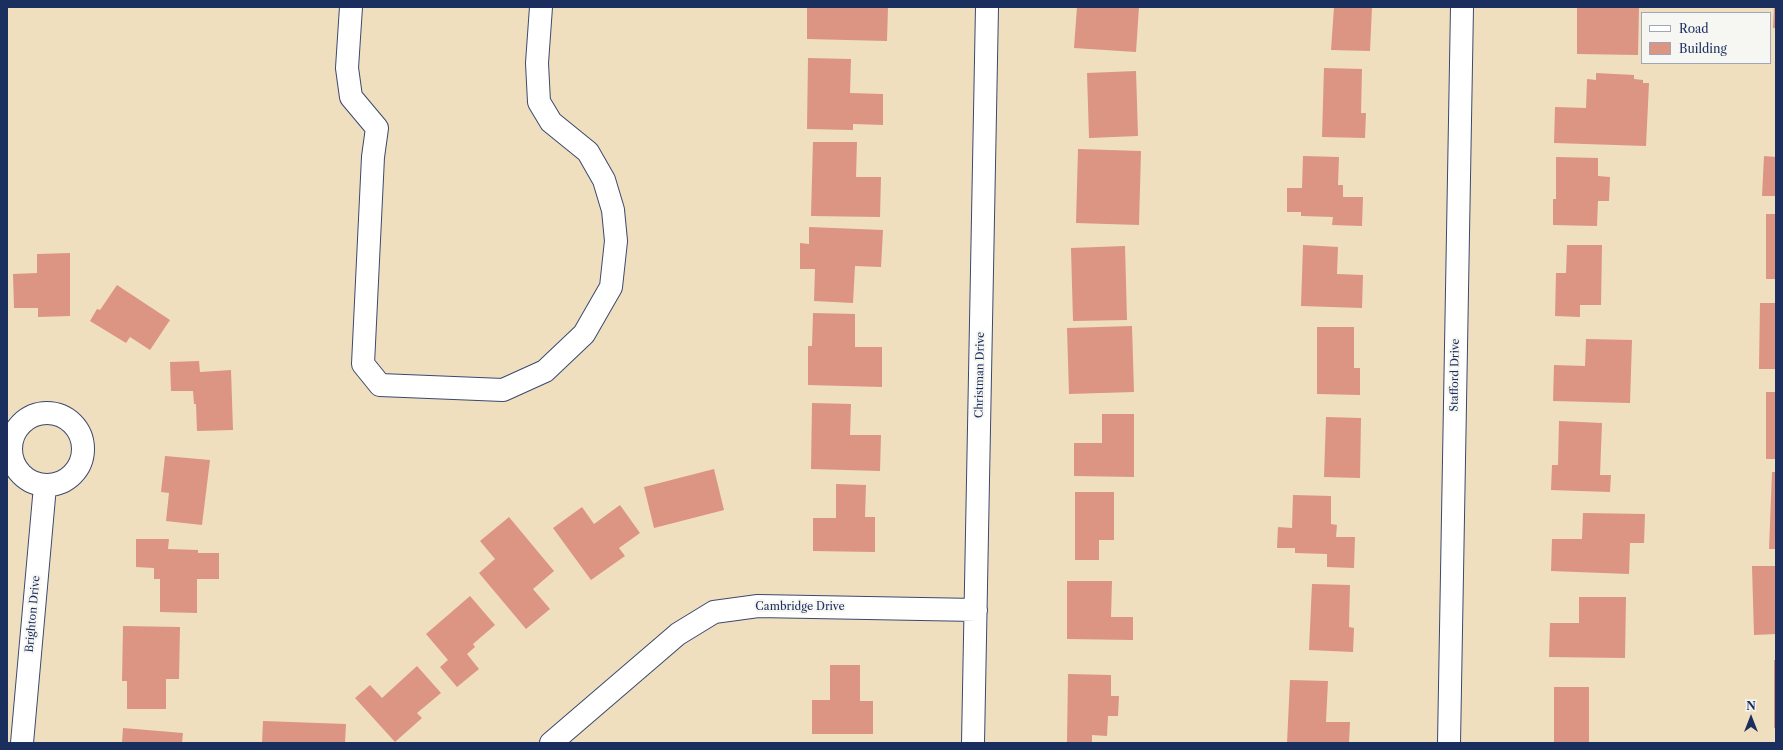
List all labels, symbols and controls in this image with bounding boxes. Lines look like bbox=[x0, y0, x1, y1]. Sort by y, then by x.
legend bbox=[1641, 12, 1771, 64]
text: Road bbox=[1679, 21, 1709, 36]
text: Building bbox=[1679, 41, 1727, 56]
street label: Christman Drive bbox=[973, 332, 987, 418]
street label: Stafford Drive bbox=[1448, 338, 1462, 412]
street label: Brighton Drive bbox=[23, 575, 43, 653]
street label: Cambridge Drive bbox=[755, 600, 845, 614]
north arrow bbox=[1731, 698, 1771, 738]
text: N bbox=[1746, 699, 1756, 713]

